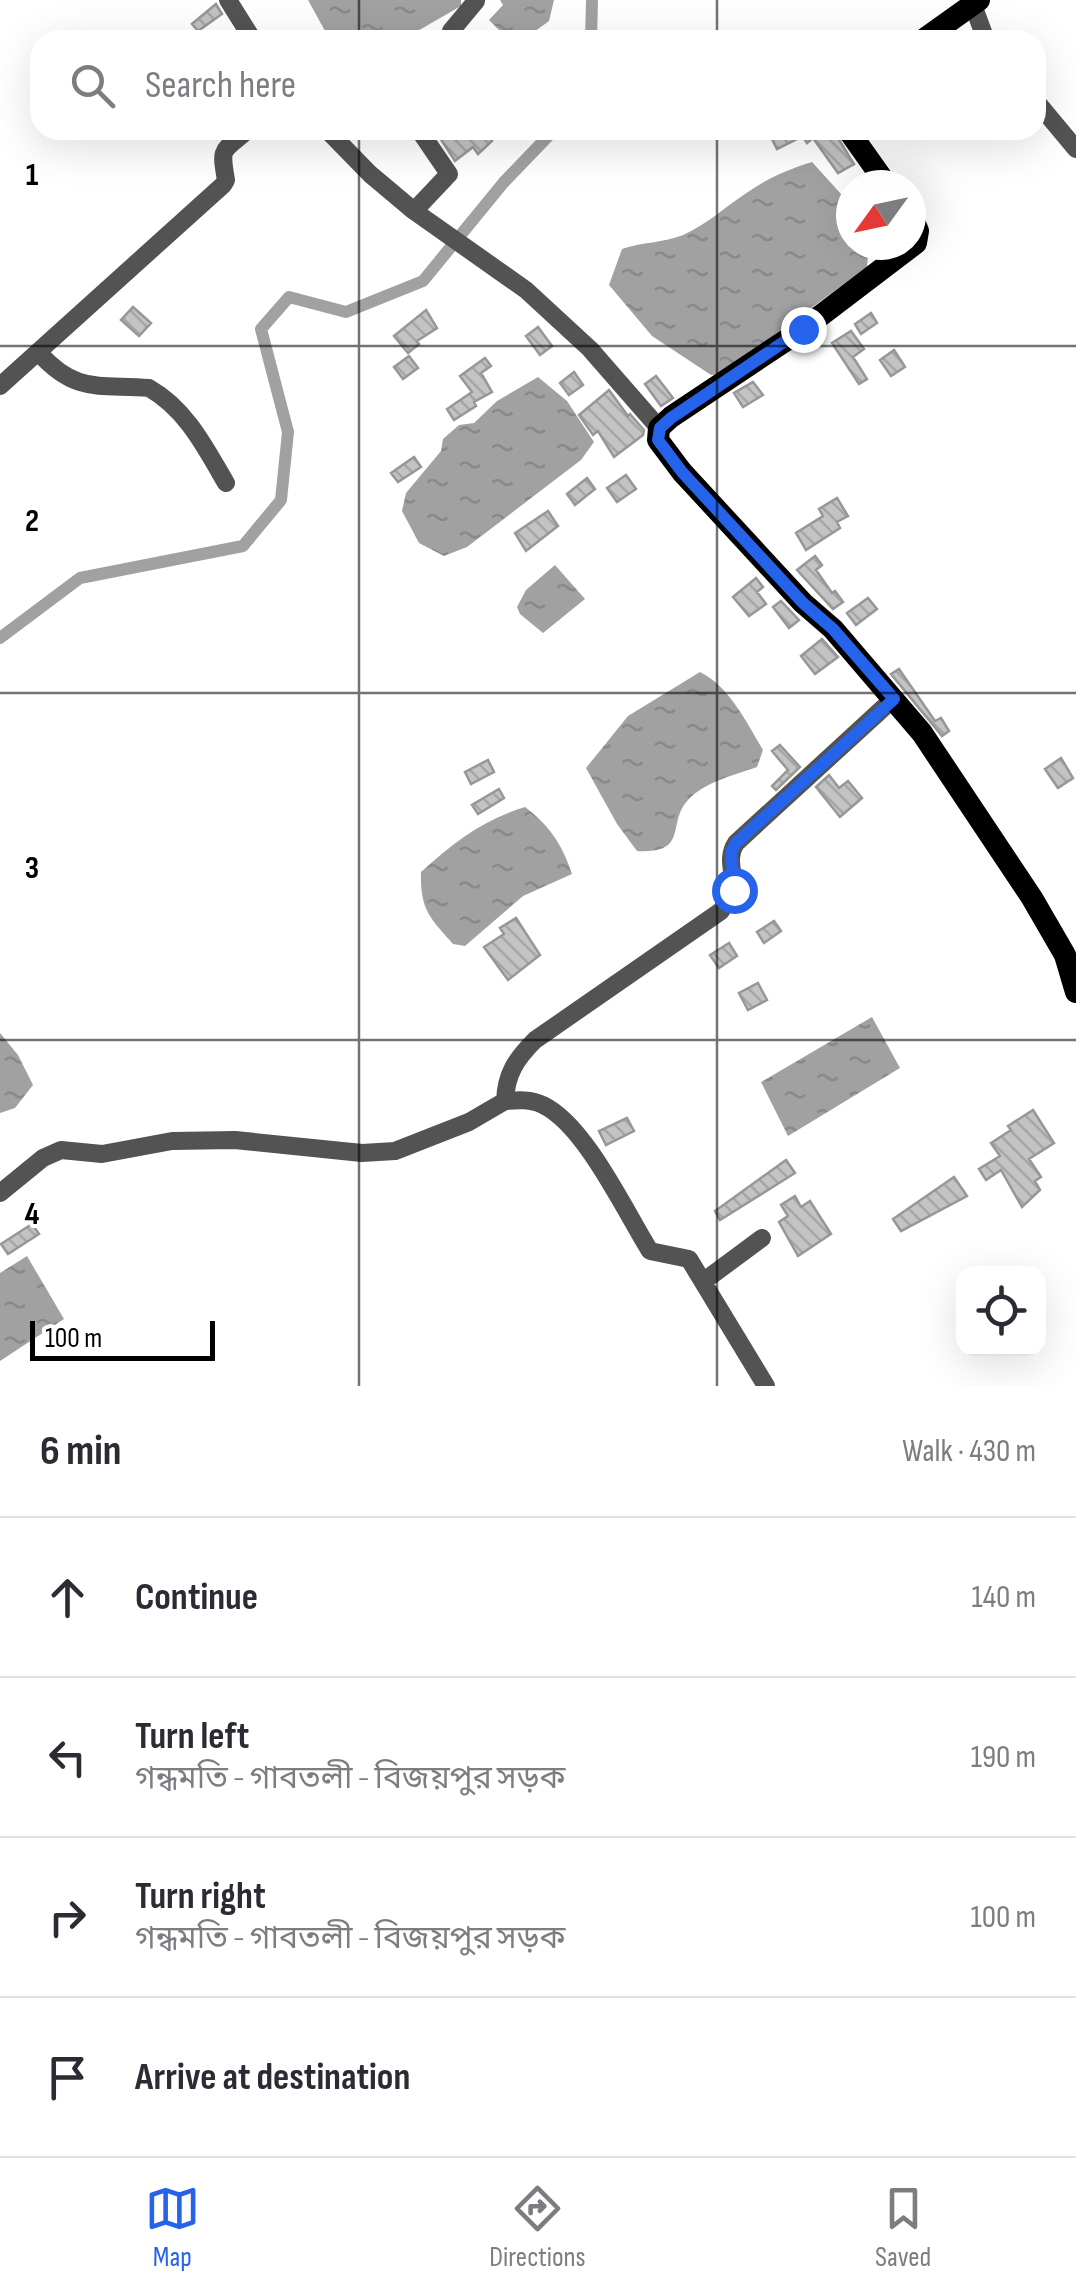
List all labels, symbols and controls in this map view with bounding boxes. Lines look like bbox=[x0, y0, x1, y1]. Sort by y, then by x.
search box bbox=[30, 30, 1046, 140]
icon: search bbox=[65, 58, 120, 113]
text: Search here bbox=[145, 63, 296, 108]
text: 1 bbox=[26, 156, 39, 195]
north arrow bbox=[836, 170, 926, 260]
route end bbox=[781, 307, 827, 353]
text: 2 bbox=[25, 502, 39, 541]
text: 3 bbox=[25, 849, 39, 888]
route start bbox=[712, 868, 758, 914]
text: 4 bbox=[25, 1195, 40, 1234]
map controls bbox=[956, 1266, 1046, 1356]
button: locate bbox=[956, 1266, 1046, 1356]
scale bar bbox=[30, 1316, 215, 1360]
text: 100 m bbox=[45, 1322, 102, 1355]
text: 6 min bbox=[40, 1426, 121, 1477]
text: Walk · 430 m bbox=[902, 1432, 1036, 1471]
icon: ahead bbox=[40, 1570, 95, 1625]
text: Continue bbox=[135, 1575, 258, 1620]
text: 140 m bbox=[972, 1578, 1036, 1617]
text: Turn left bbox=[135, 1714, 249, 1759]
icon: left bbox=[40, 1730, 95, 1785]
text: 190 m bbox=[971, 1738, 1036, 1777]
text: গন্ধমতি - গাবতলী - বিজয়পুর সড়ক bbox=[135, 1759, 565, 1798]
text: Turn right bbox=[135, 1874, 266, 1919]
icon: right bbox=[40, 1890, 95, 1945]
text: 100 m bbox=[971, 1898, 1036, 1937]
text: গন্ধমতি - গাবতলী - বিজয়পুর সড়ক bbox=[135, 1919, 565, 1958]
icon: arrive bbox=[40, 2050, 95, 2105]
text: Arrive at destination bbox=[135, 2055, 410, 2100]
tab: Map bbox=[145, 2181, 200, 2274]
tab: Directions bbox=[489, 2181, 586, 2274]
tab: Saved bbox=[875, 2181, 931, 2274]

